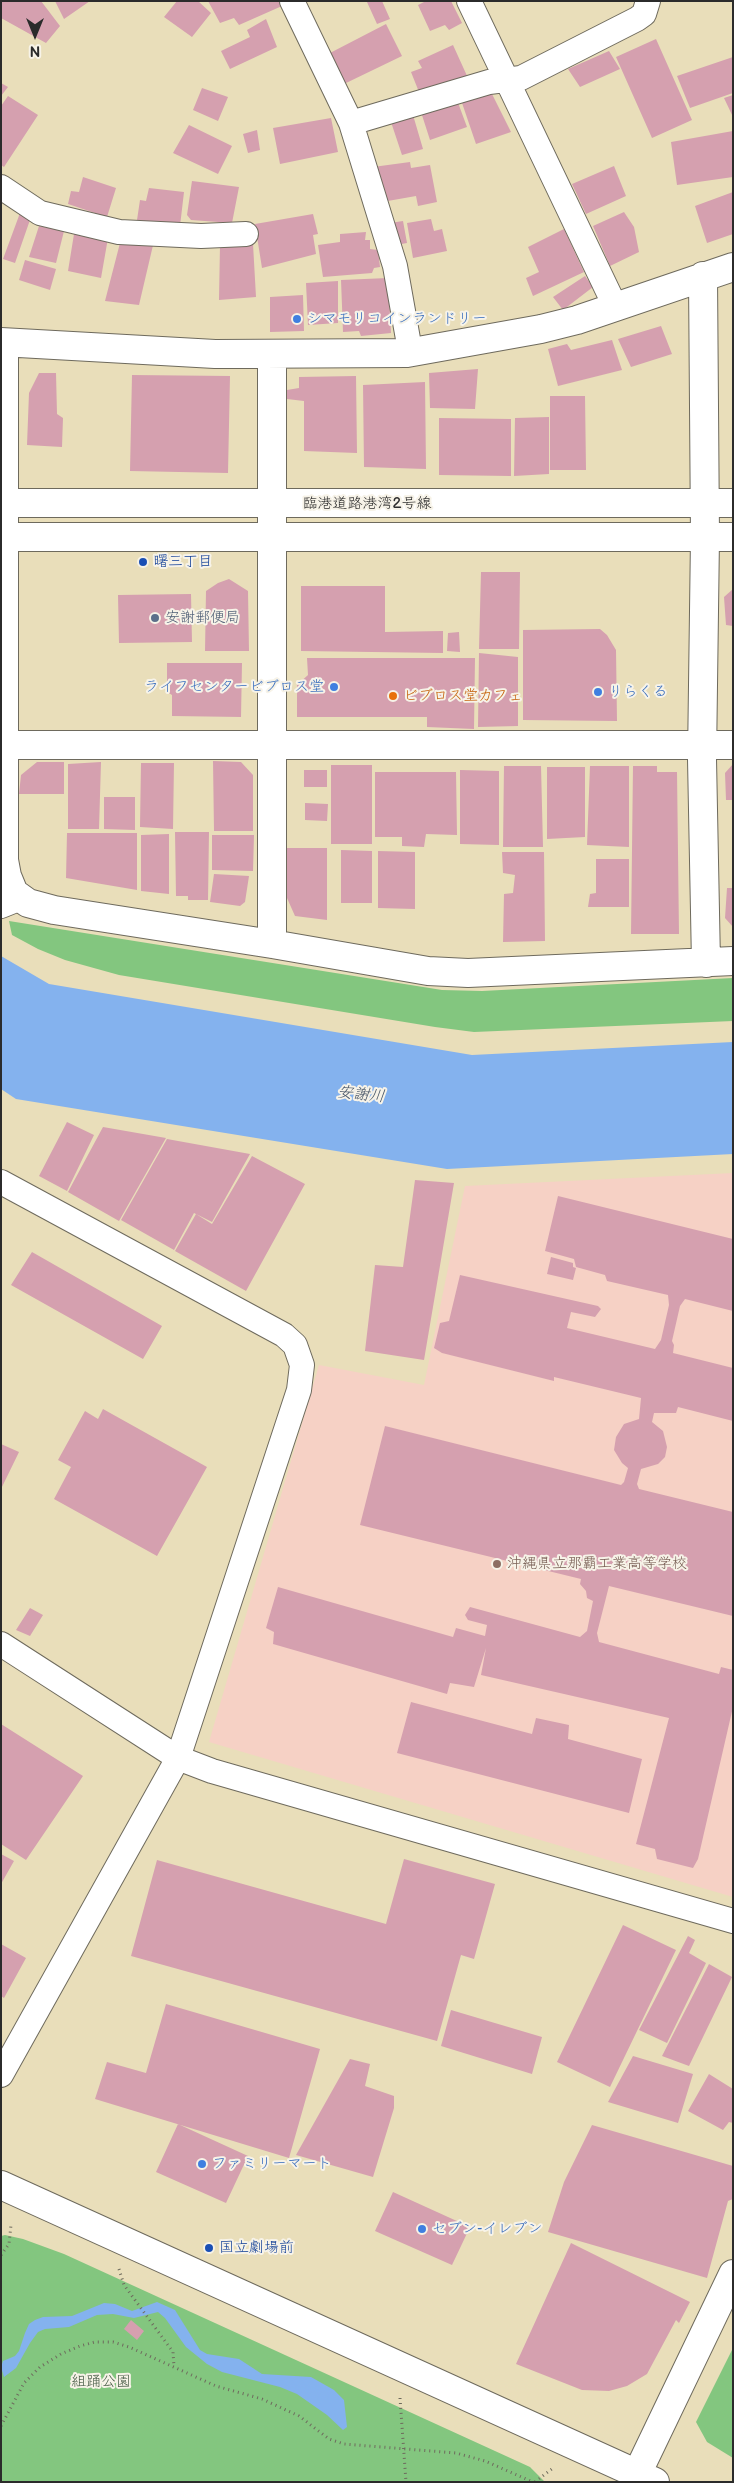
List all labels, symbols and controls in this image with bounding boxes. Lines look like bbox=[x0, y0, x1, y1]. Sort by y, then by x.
north arrow bbox=[10, 10, 60, 60]
text: N bbox=[30, 42, 40, 59]
place label: シマモリコインランドリー bbox=[307, 310, 487, 328]
marker: シマモリコインランドリー bbox=[291, 313, 303, 325]
street label: 臨港道路港湾2号線 bbox=[303, 495, 431, 513]
place label: 曙三丁目 bbox=[153, 553, 213, 571]
marker: 曙三丁目 bbox=[137, 556, 149, 568]
place label: 安謝郵便局 bbox=[165, 609, 240, 627]
marker: 安謝郵便局 bbox=[149, 612, 161, 624]
place label: ライフセンタービブロス堂 bbox=[144, 678, 324, 696]
marker: ライフセンタービブロス堂 bbox=[328, 681, 340, 693]
place label: りらくる bbox=[608, 683, 668, 701]
marker: りらくる bbox=[592, 686, 604, 698]
place label: ビブロス堂カフェ bbox=[403, 687, 523, 705]
marker: ビブロス堂カフェ bbox=[387, 690, 399, 702]
water label: 安謝川 bbox=[336, 1083, 386, 1107]
place label: 沖縄県立那覇工業高等学校 bbox=[507, 1555, 687, 1573]
marker: 沖縄県立那覇工業高等学校 bbox=[491, 1558, 503, 1570]
place label: ファミリーマート bbox=[212, 2155, 332, 2173]
marker: ファミリーマート bbox=[196, 2158, 208, 2170]
place label: セブン-イレブン bbox=[432, 2220, 542, 2238]
marker: セブン-イレブン bbox=[416, 2223, 428, 2235]
place label: 国立劇場前 bbox=[219, 2239, 294, 2257]
marker: 国立劇場前 bbox=[203, 2242, 215, 2254]
park label: 組踊公園 bbox=[71, 2373, 131, 2391]

